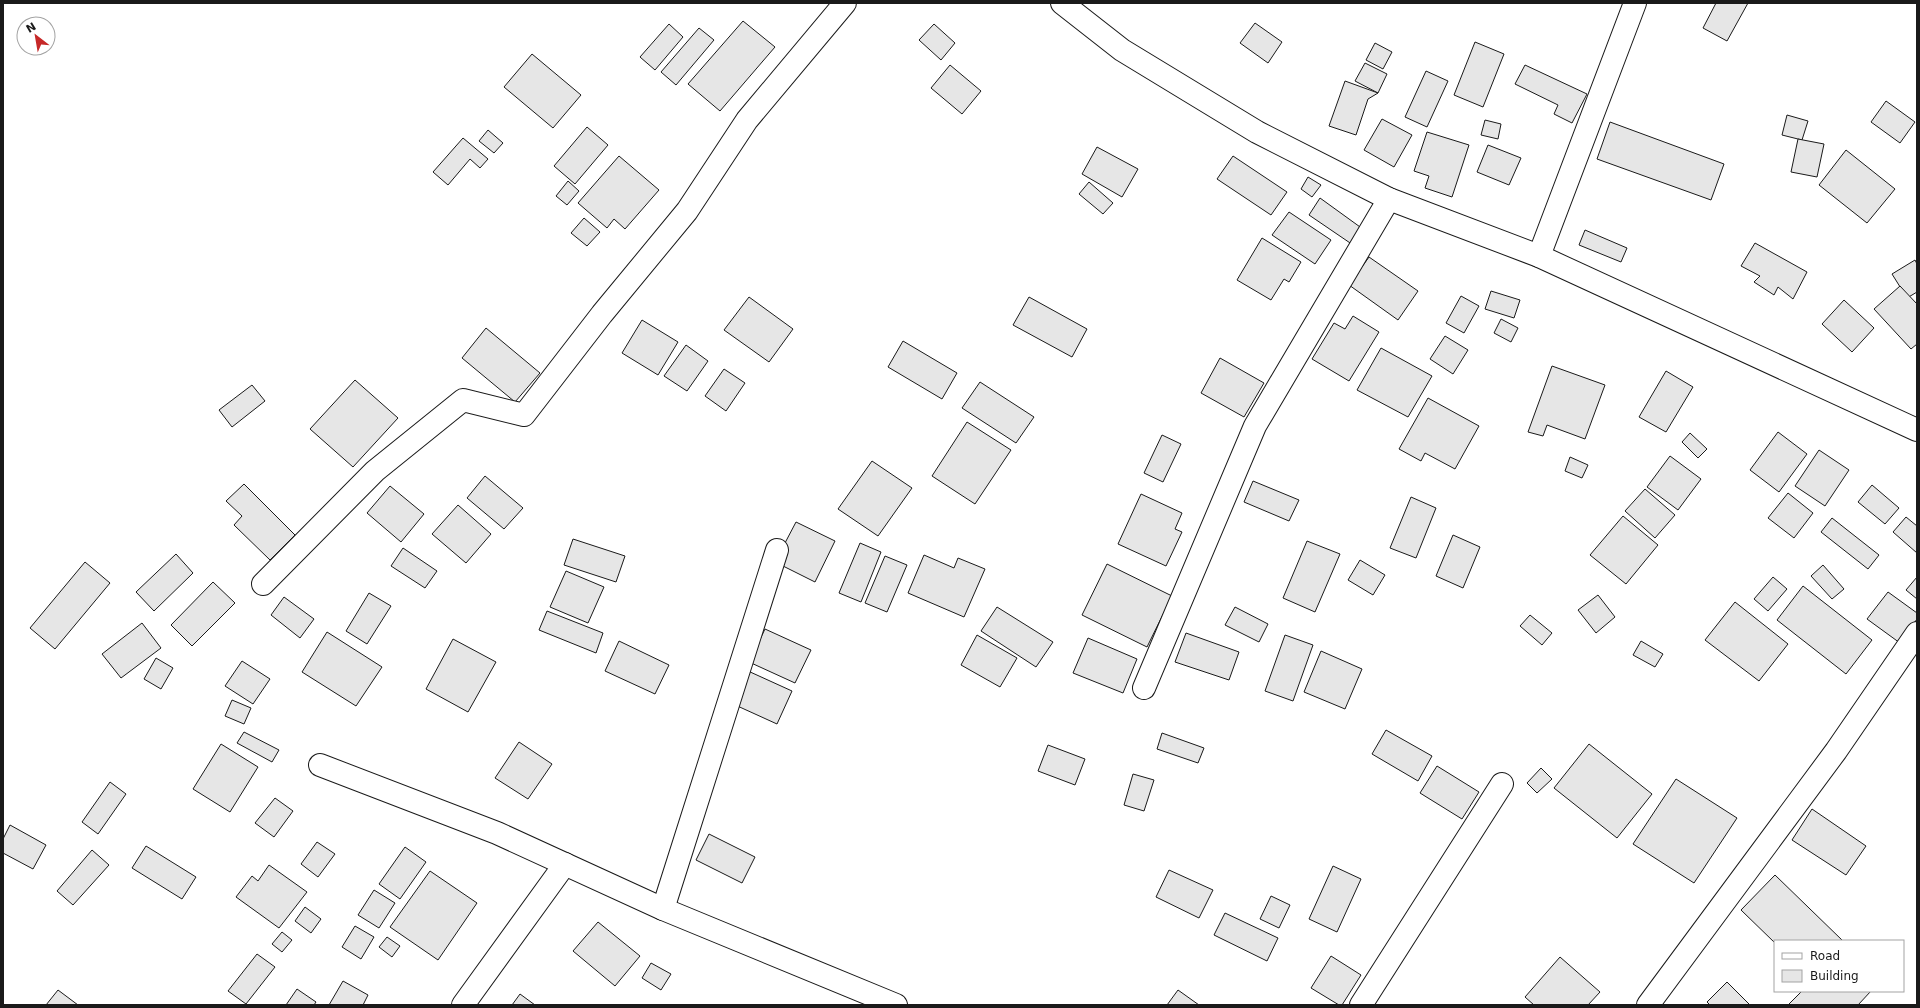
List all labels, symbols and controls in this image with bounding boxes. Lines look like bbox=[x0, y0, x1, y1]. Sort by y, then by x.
north arrow bbox=[16, 16, 56, 56]
text: N bbox=[24, 20, 38, 36]
legend bbox=[1774, 940, 1904, 992]
text: Road bbox=[1810, 949, 1840, 963]
text: Building bbox=[1810, 969, 1859, 983]

